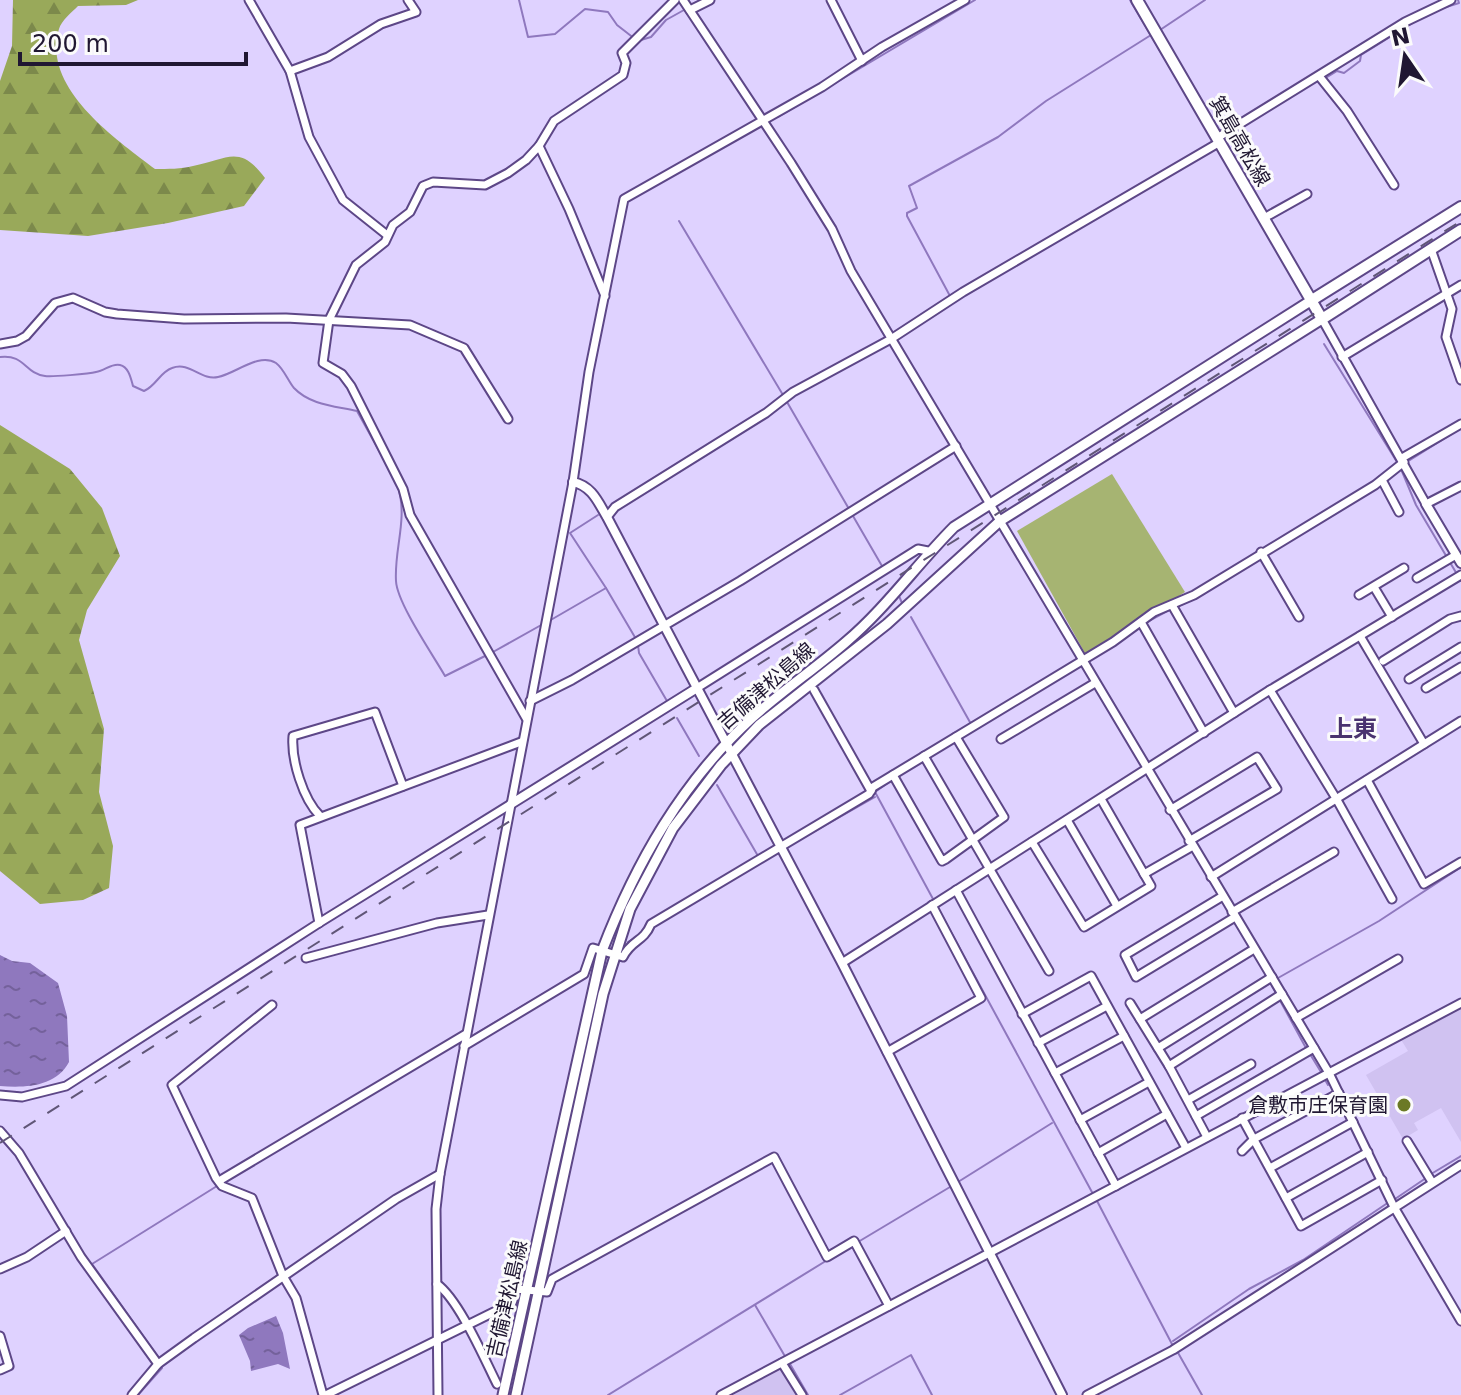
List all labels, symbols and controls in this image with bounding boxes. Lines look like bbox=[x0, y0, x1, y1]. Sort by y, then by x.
scale bar bbox=[20, 16, 246, 66]
north arrow bbox=[1365, 16, 1445, 96]
text: N bbox=[1389, 23, 1412, 51]
text: 200 m bbox=[32, 30, 109, 58]
street label: 箕島高松線 bbox=[1205, 92, 1275, 190]
street label: 吉備津松島線 bbox=[713, 638, 819, 734]
district label: 上東 bbox=[1329, 715, 1377, 743]
place label: 倉敷市庄保育園 bbox=[1248, 1093, 1388, 1117]
marker: 倉敷市庄保育園 bbox=[1395, 1096, 1413, 1114]
street label: 吉備津松島線 bbox=[482, 1238, 532, 1360]

